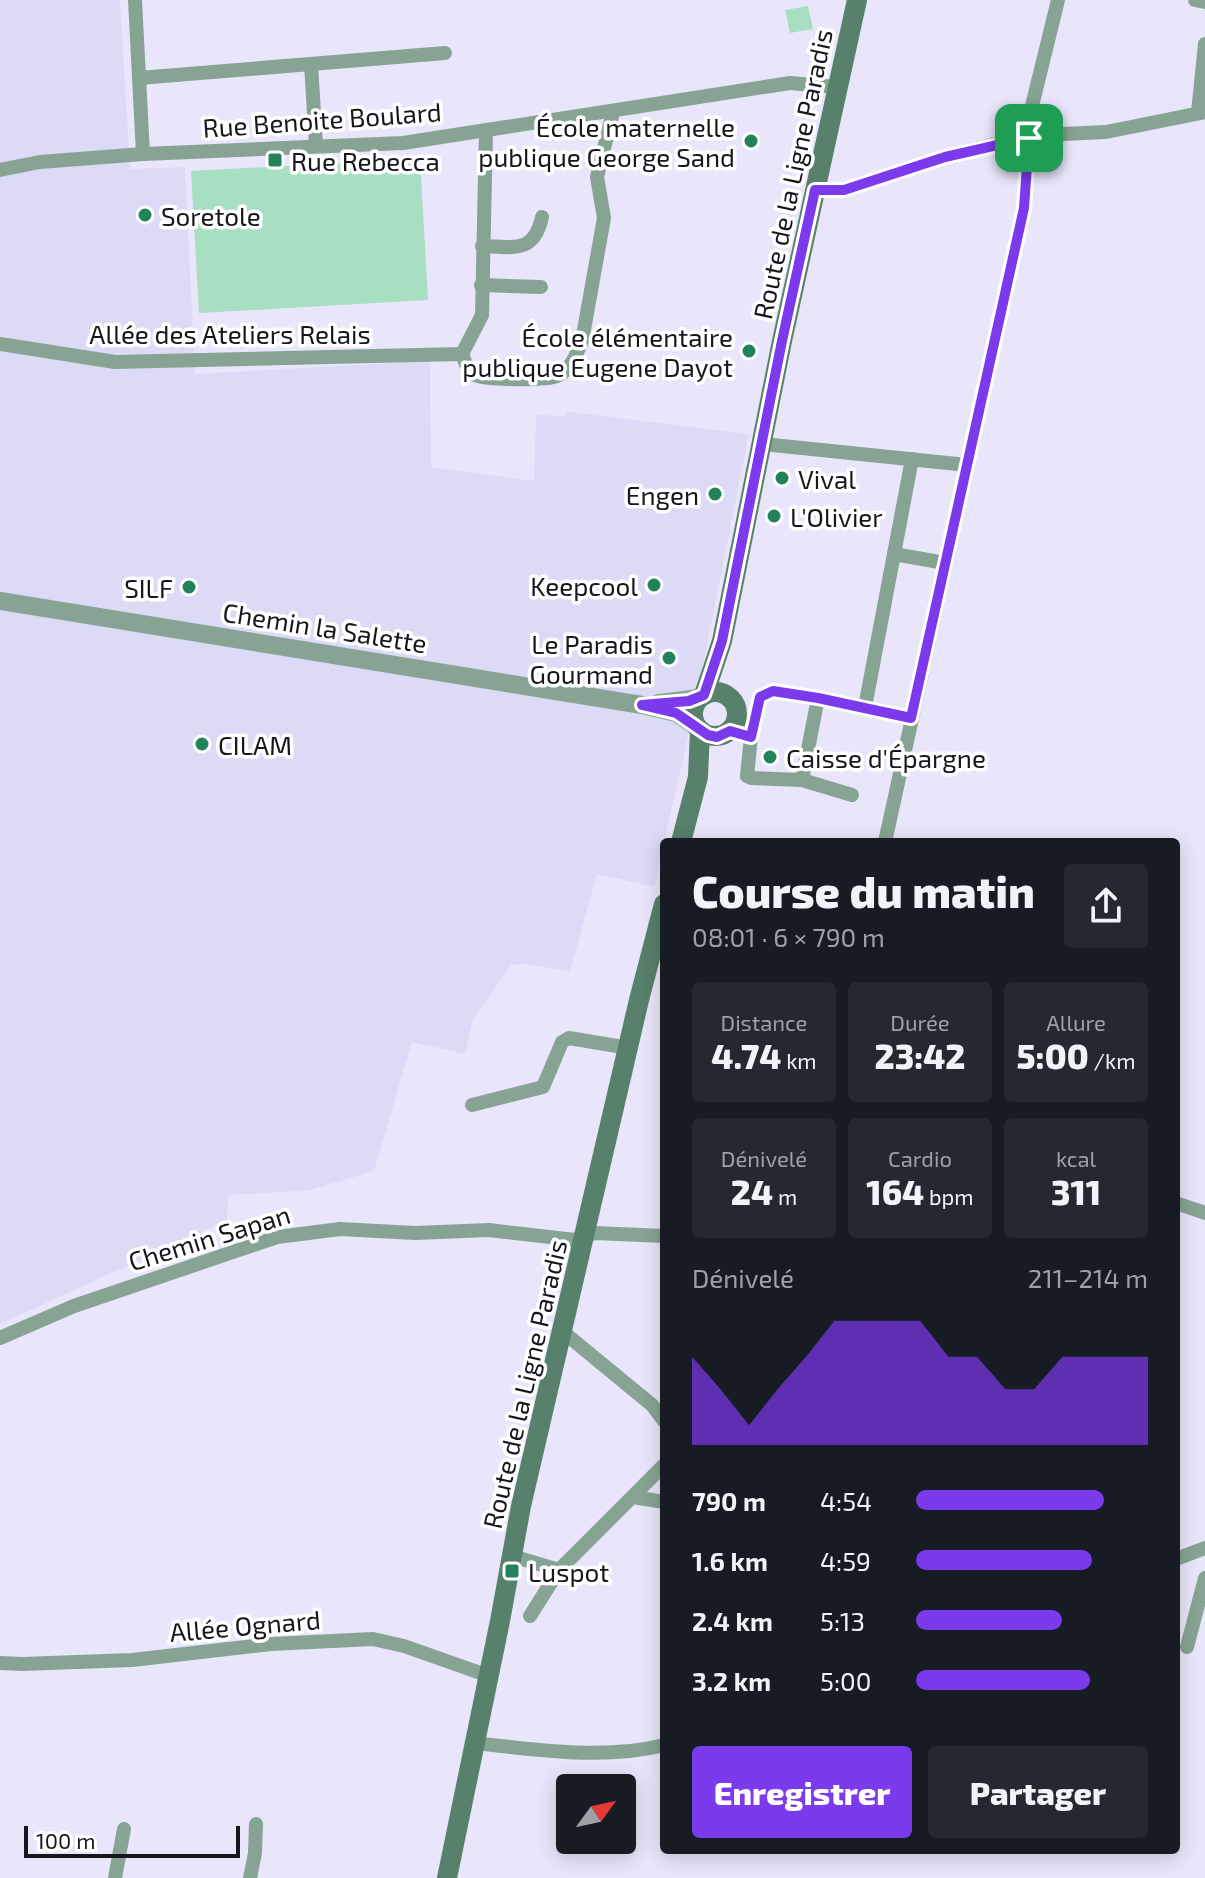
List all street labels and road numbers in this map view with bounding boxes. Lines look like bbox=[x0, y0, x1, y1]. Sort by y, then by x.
street label: Route de la Ligne Paradis bbox=[746, 26, 838, 322]
street label: Rue Benoite Boulard bbox=[201, 95, 443, 143]
street label: Allée des Ateliers Relais bbox=[89, 318, 371, 349]
street label: Chemin la Salette bbox=[221, 596, 429, 658]
street label: Chemin Sapan bbox=[124, 1198, 294, 1276]
street label: Route de la Ligne Paradis bbox=[476, 1236, 572, 1532]
street label: Allée Ognard bbox=[168, 1603, 322, 1647]

